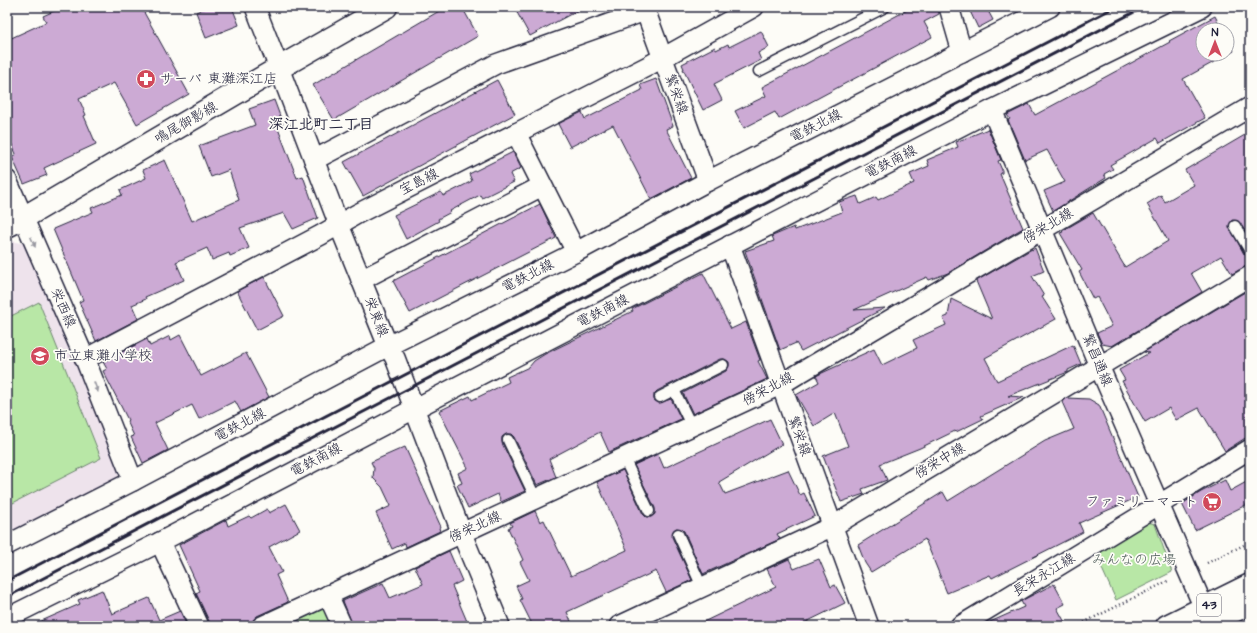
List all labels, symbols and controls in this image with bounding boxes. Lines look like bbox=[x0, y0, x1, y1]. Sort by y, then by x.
north arrow bbox=[1195, 22, 1235, 62]
text: N bbox=[1212, 25, 1219, 40]
pharmacy icon: サーバ 東灘深江店 bbox=[135, 68, 157, 90]
place label: サーバ 東灘深江店 bbox=[160, 69, 278, 89]
street label: 繁栄線 bbox=[659, 71, 693, 117]
street label: 鳴尾御影線 bbox=[151, 97, 221, 149]
street label: 電鉄北線 bbox=[787, 104, 845, 148]
district label: 深江北町二丁目 bbox=[268, 114, 374, 135]
street label: 電鉄南線 bbox=[862, 140, 920, 184]
street label: 宝島線 bbox=[396, 164, 442, 200]
street label: 傍栄北線 bbox=[1019, 203, 1077, 249]
one-way arrow bbox=[30, 236, 37, 248]
street label: 電鉄北線 bbox=[499, 254, 557, 298]
street label: 栄西線 bbox=[45, 285, 81, 331]
street label: 電鉄南線 bbox=[574, 289, 632, 333]
street label: 栄東線 bbox=[359, 294, 393, 340]
street label: 繁昌通線 bbox=[1077, 330, 1117, 390]
school or university icon: 市立東灘小学校 bbox=[29, 345, 51, 367]
place label: 市立東灘小学校 bbox=[54, 346, 152, 366]
street label: 傍栄北線 bbox=[739, 367, 797, 411]
one-way arrow bbox=[94, 381, 100, 393]
street label: 電鉄北線 bbox=[211, 403, 269, 447]
street label: 繁栄線 bbox=[782, 413, 816, 459]
street label: 電鉄南線 bbox=[287, 438, 345, 482]
street label: 傍栄中線 bbox=[911, 438, 969, 484]
supermarket icon: ファミリーマート bbox=[1201, 491, 1223, 513]
place label: ファミリーマート bbox=[1086, 492, 1198, 512]
street label: 傍栄北線 bbox=[445, 506, 505, 548]
street label: 長栄永江線 bbox=[1009, 548, 1079, 602]
park label: みんなの広場 bbox=[1092, 550, 1176, 570]
road number: 43 bbox=[1197, 594, 1221, 616]

